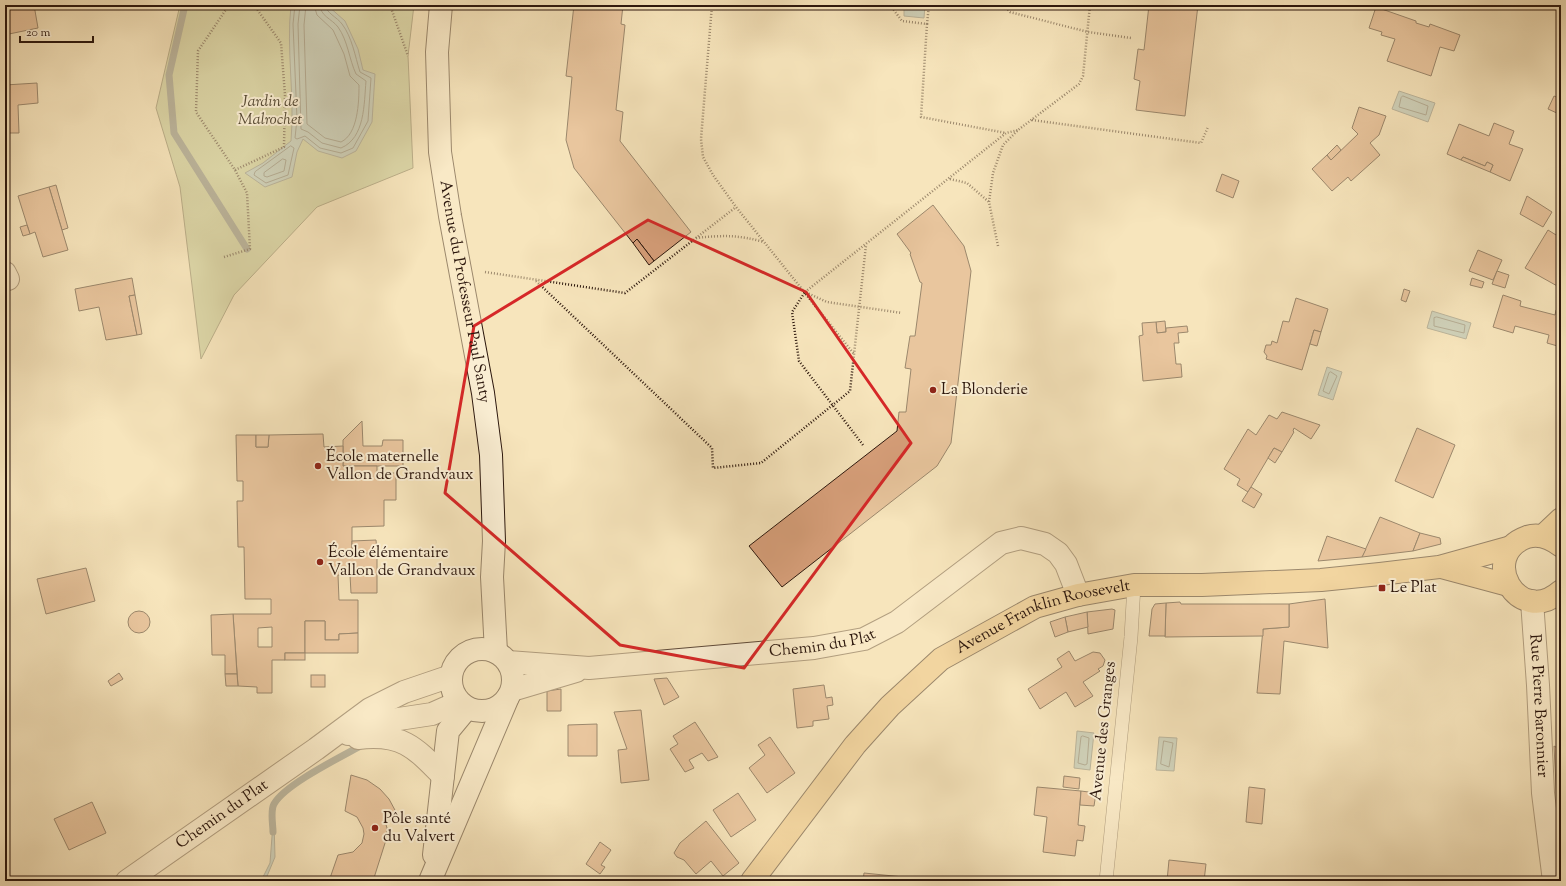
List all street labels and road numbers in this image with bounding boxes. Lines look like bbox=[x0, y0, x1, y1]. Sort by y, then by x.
street label: Avenue du Professeur Paul Santy bbox=[433, 179, 496, 404]
street label: Avenue Franklin Roosevelt bbox=[952, 574, 1132, 660]
street label: Chemin du Plat bbox=[768, 623, 880, 663]
street label: Rue Pierre Baronnier bbox=[1523, 633, 1554, 778]
street label: Avenue des Granges bbox=[1085, 660, 1123, 802]
street label: Chemin du Plat bbox=[171, 774, 273, 855]

